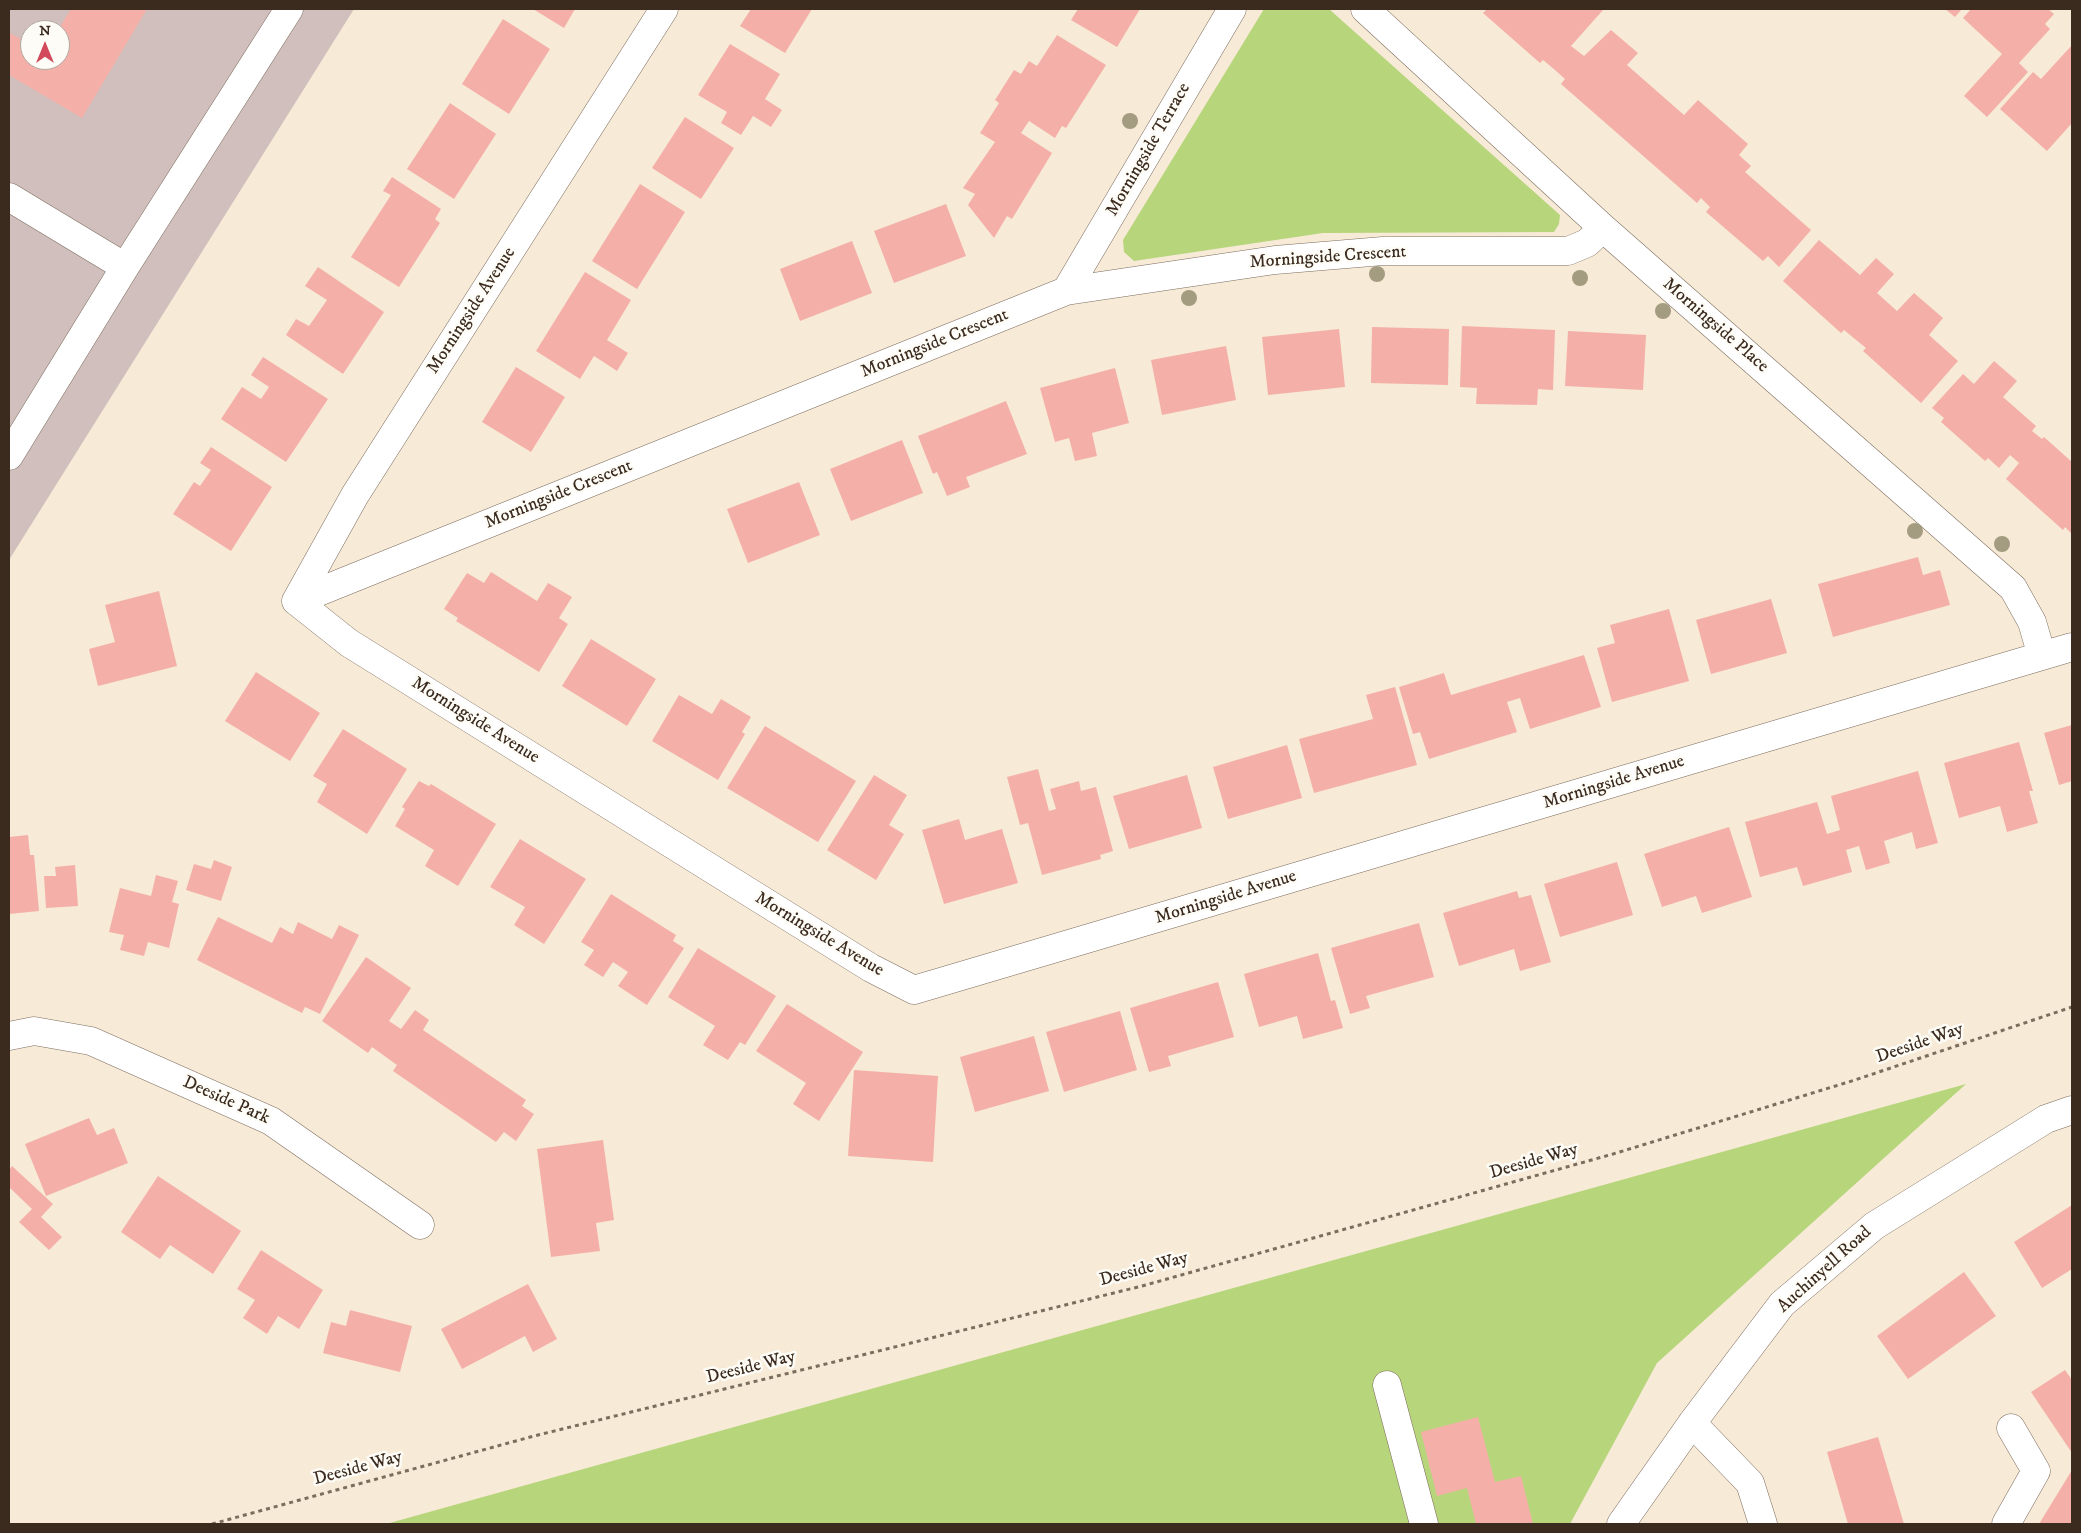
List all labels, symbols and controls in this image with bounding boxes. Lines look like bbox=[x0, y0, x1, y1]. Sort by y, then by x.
north arrow bbox=[20, 20, 70, 70]
text: N bbox=[39, 22, 51, 40]
street label: Morningside Terrace bbox=[1102, 80, 1196, 220]
street label: Morningside Crescent bbox=[1249, 242, 1407, 274]
street label: Morningside Avenue bbox=[423, 244, 521, 378]
street label: Morningside Place bbox=[1658, 274, 1772, 378]
street label: Morningside Crescent bbox=[858, 305, 1012, 383]
street label: Morningside Crescent bbox=[482, 456, 636, 534]
street label: Morningside Avenue bbox=[407, 673, 543, 769]
street label: Morningside Avenue bbox=[1541, 751, 1687, 815]
street label: Morningside Avenue bbox=[1153, 866, 1299, 930]
street label: Morningside Avenue bbox=[751, 888, 887, 982]
street label: Deeside Way bbox=[1874, 1019, 1966, 1069]
street label: Deeside Park bbox=[179, 1072, 273, 1130]
street label: Deeside Way bbox=[1487, 1139, 1581, 1185]
street label: Auchinyell Road bbox=[1773, 1222, 1877, 1318]
street label: Deeside Way bbox=[1097, 1248, 1191, 1292]
street label: Deeside Way bbox=[704, 1347, 798, 1389]
street label: Deeside Way bbox=[311, 1447, 405, 1491]

